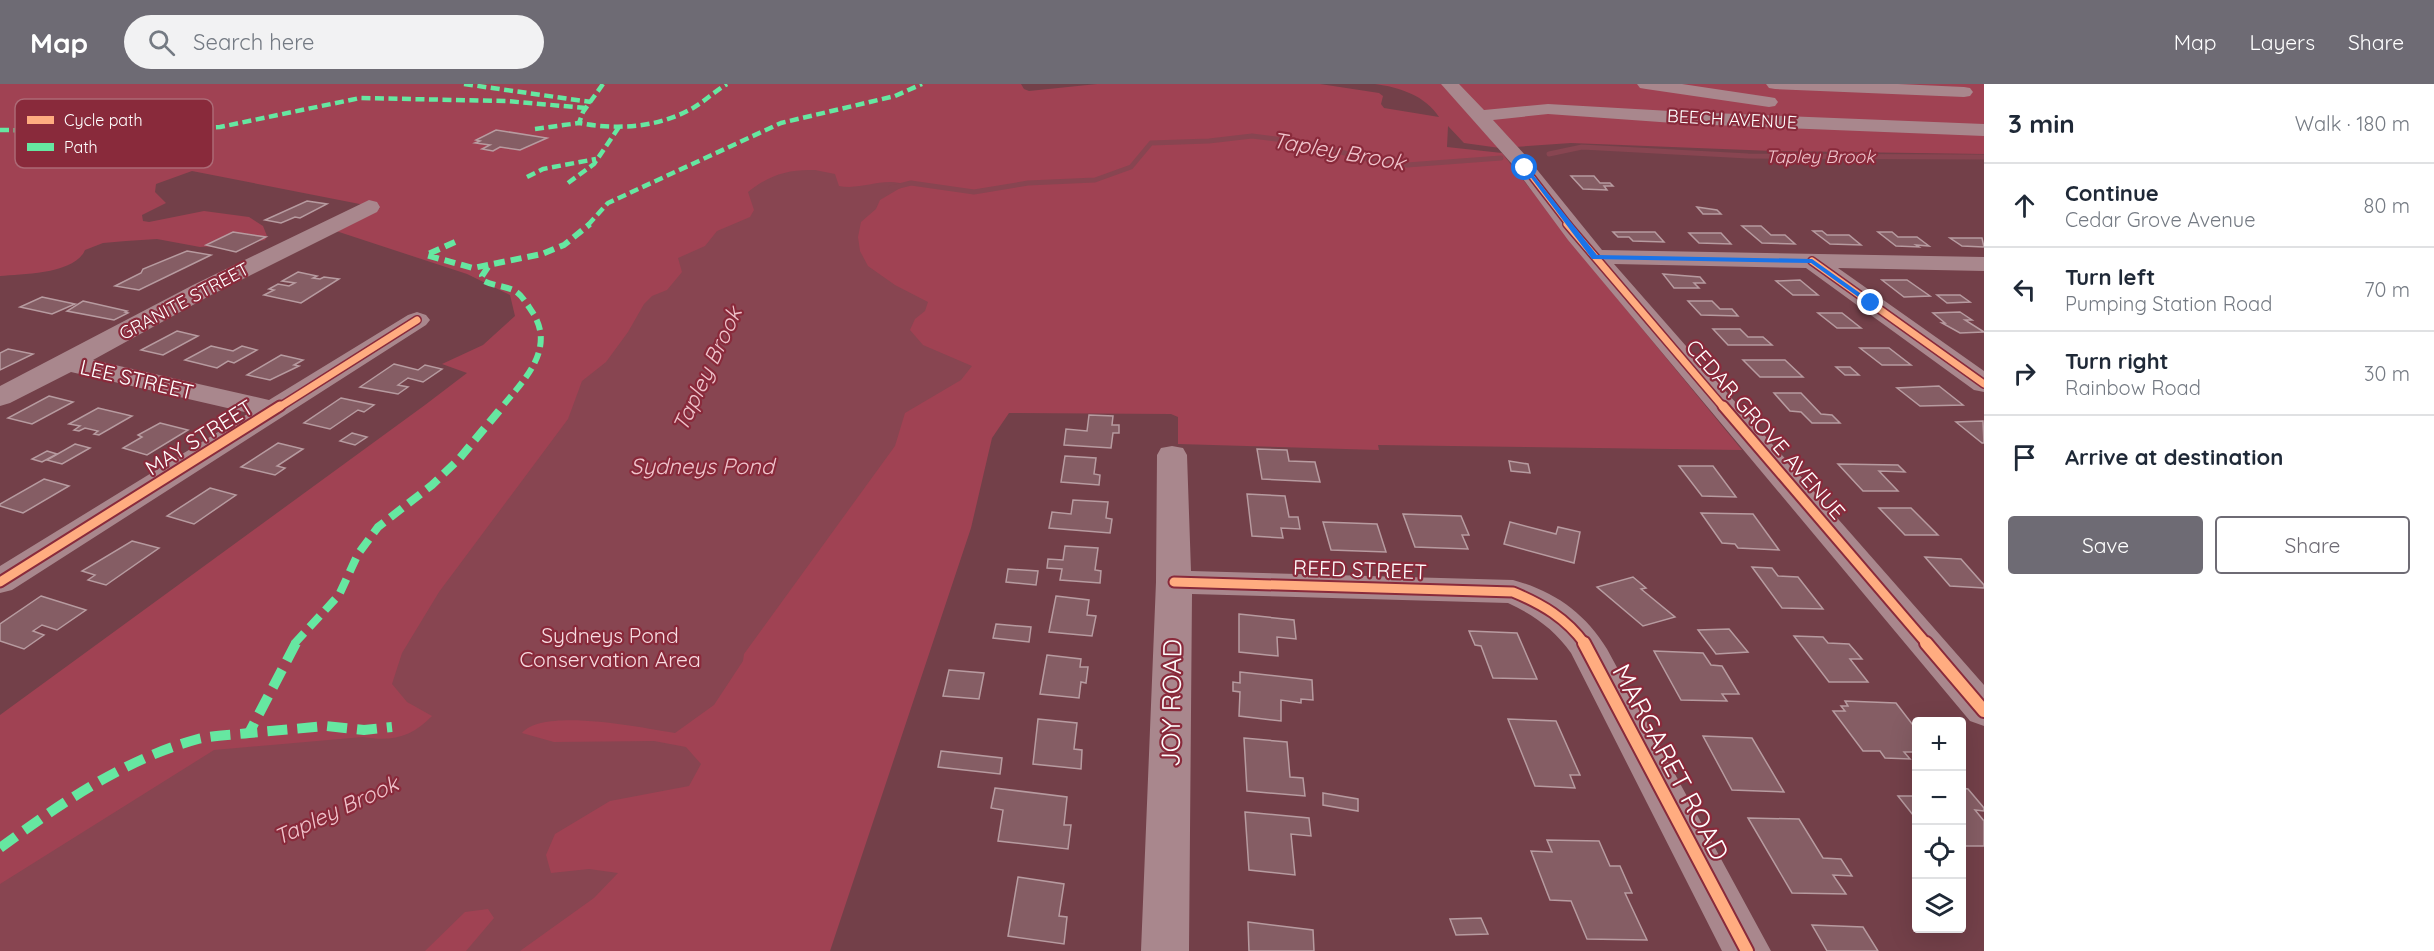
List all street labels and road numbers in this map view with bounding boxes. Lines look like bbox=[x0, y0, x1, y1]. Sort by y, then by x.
street label: BEECH AVENUE bbox=[1666, 104, 1798, 134]
street label: GRANITE STREET bbox=[115, 257, 253, 345]
street label: CEDAR GROVE AVENUE bbox=[1681, 334, 1851, 524]
street label: LEE STREET bbox=[78, 353, 196, 405]
street label: MAY STREET bbox=[140, 393, 258, 481]
street label: REED STREET bbox=[1293, 554, 1427, 584]
street label: JOY ROAD bbox=[1153, 639, 1189, 767]
street label: MARGARET ROAD bbox=[1605, 658, 1737, 866]

